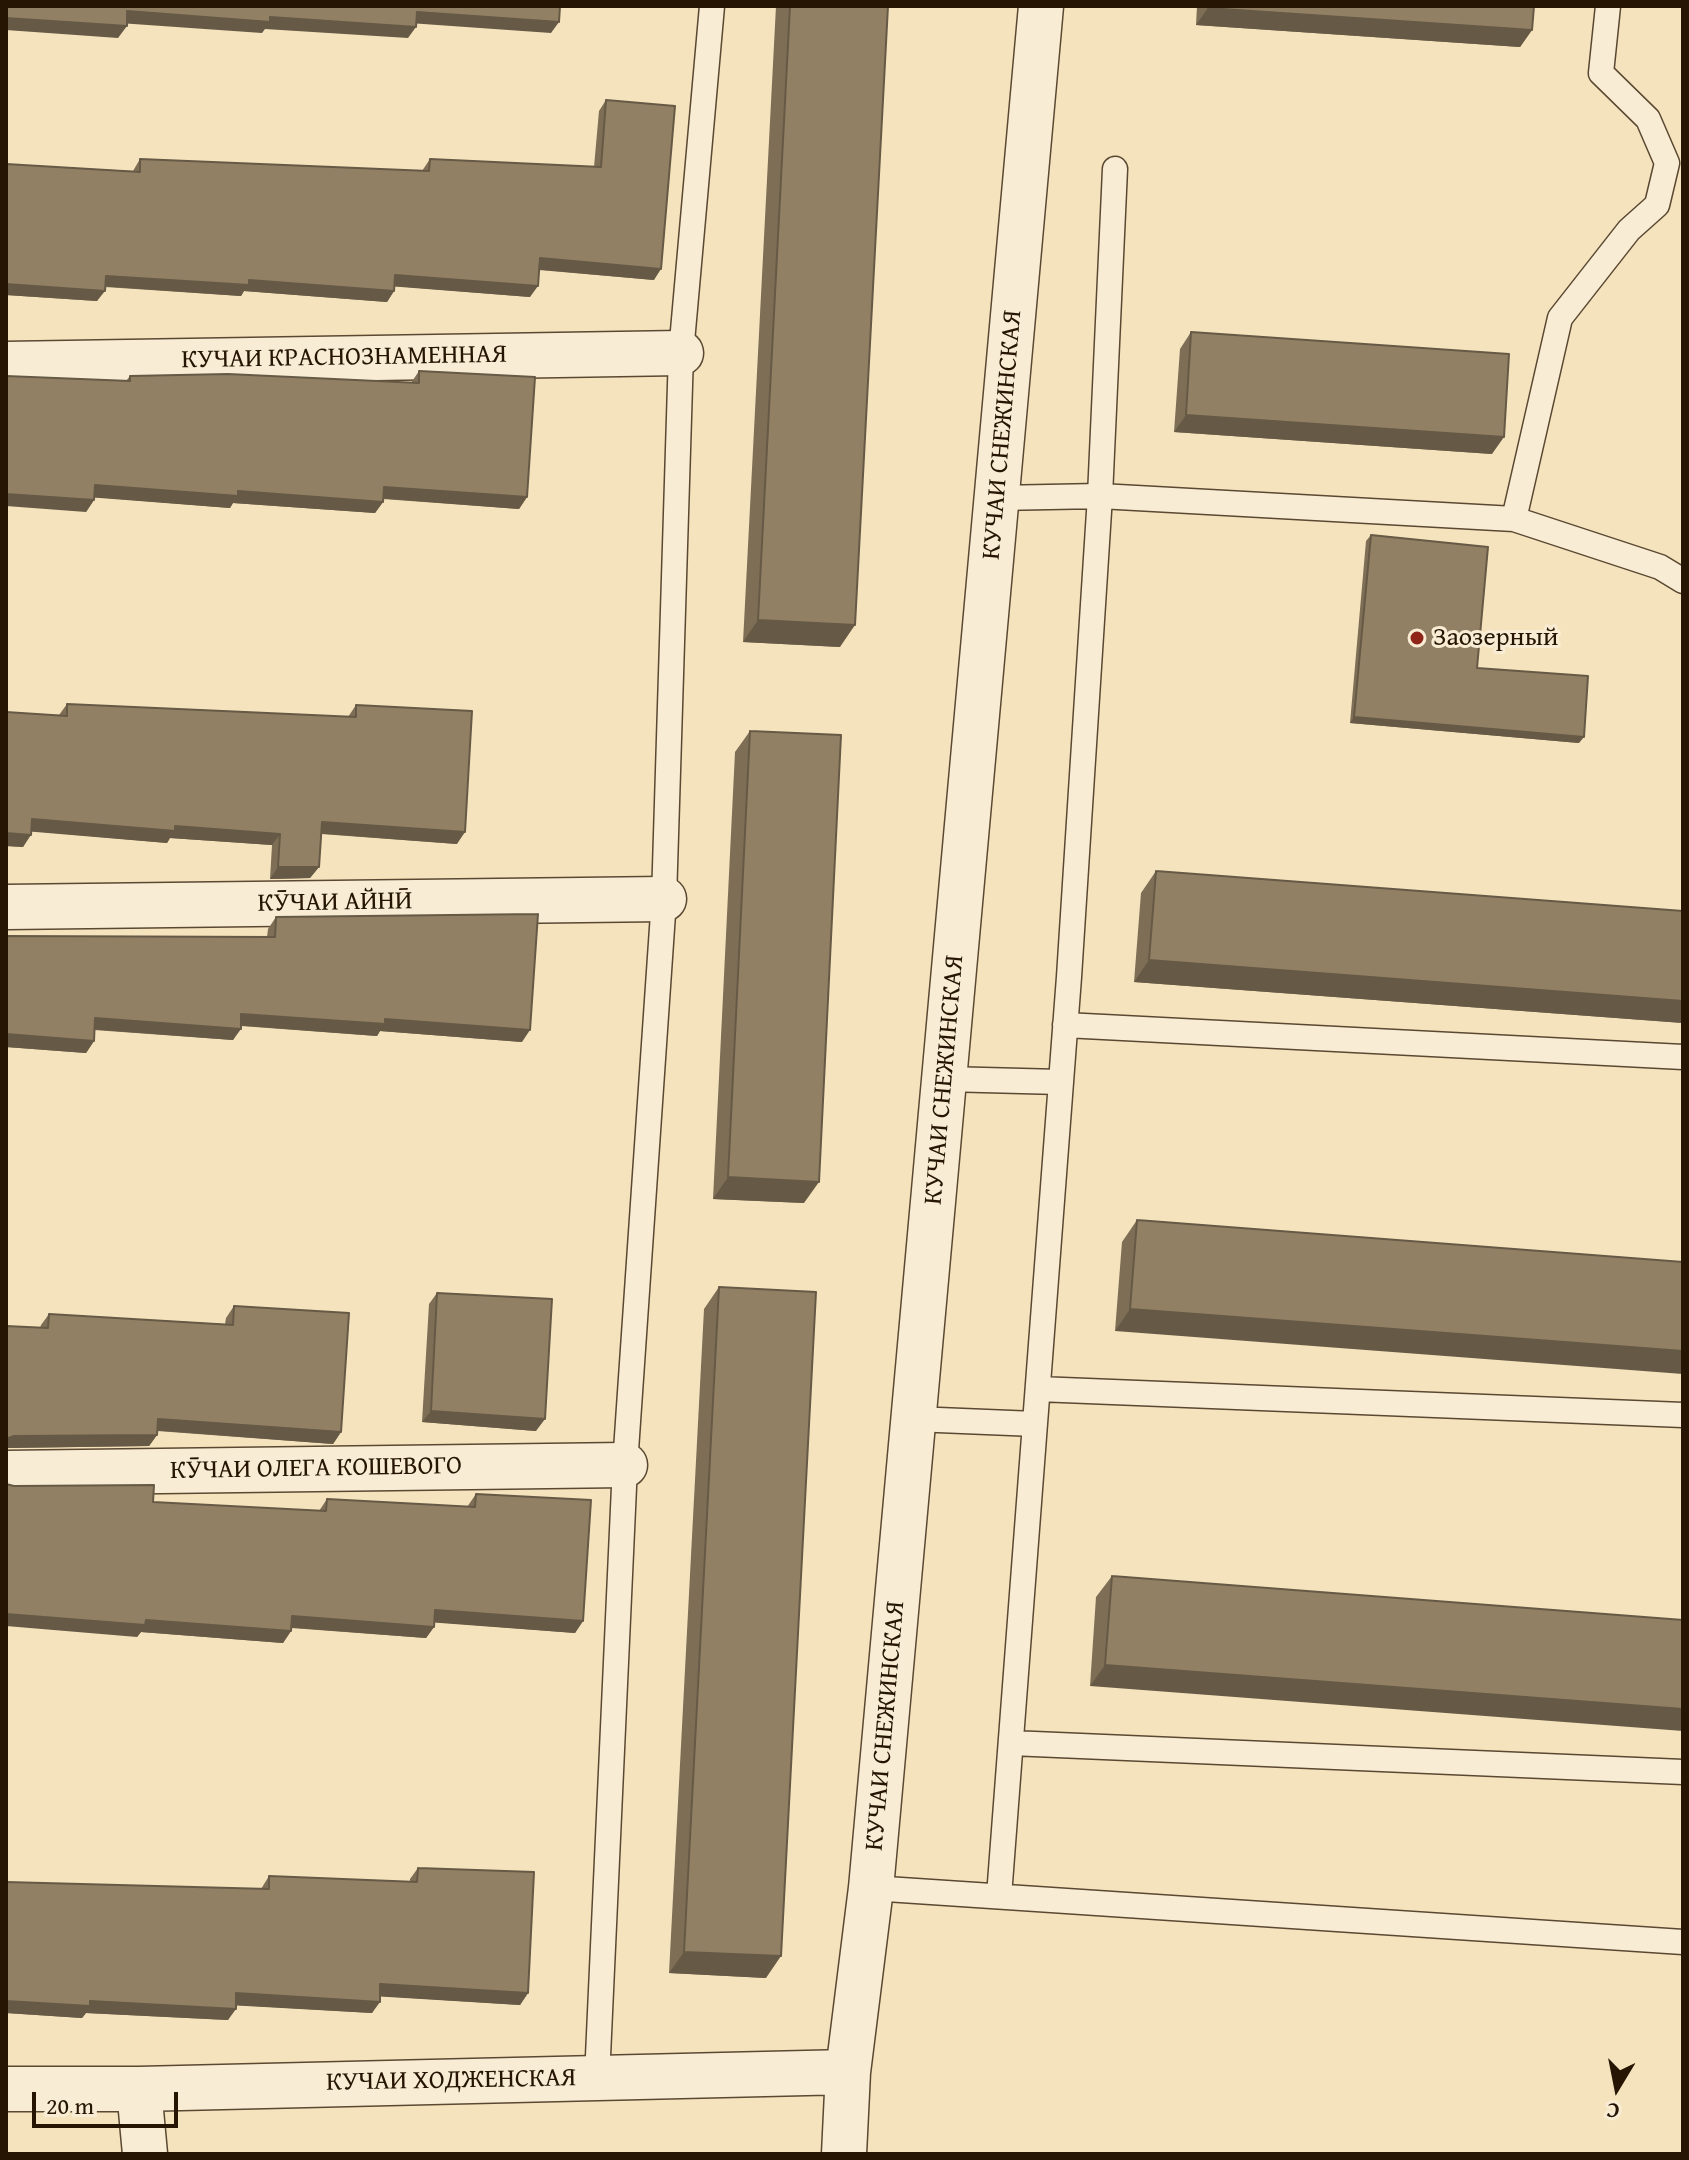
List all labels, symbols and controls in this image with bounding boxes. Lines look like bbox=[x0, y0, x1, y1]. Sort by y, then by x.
street label: КУЧАИ СНЕЖИНСКАЯ bbox=[977, 309, 1029, 561]
street label: КУЧАИ КРАСНОЗНАМЕННАЯ bbox=[181, 340, 507, 376]
place label: Заозерный bbox=[1433, 622, 1558, 654]
marker: Заозерный bbox=[1408, 629, 1426, 647]
street label: КӮЧАИ АЙНӢ bbox=[257, 886, 413, 920]
street label: КУЧАИ СНЕЖИНСКАЯ bbox=[919, 954, 971, 1206]
street label: КӮЧАИ ОЛЕГА КОШЕВОГО bbox=[170, 1451, 462, 1487]
street label: КУЧАИ СНЕЖИНСКАЯ bbox=[860, 1600, 912, 1852]
north arrow bbox=[1577, 2048, 1657, 2128]
street label: КУЧАИ ХОДЖЕНСКАЯ bbox=[326, 2063, 576, 2099]
scale bar bbox=[36, 2076, 182, 2126]
text: 20 m bbox=[46, 2088, 94, 2123]
text: С bbox=[1604, 2095, 1622, 2128]

